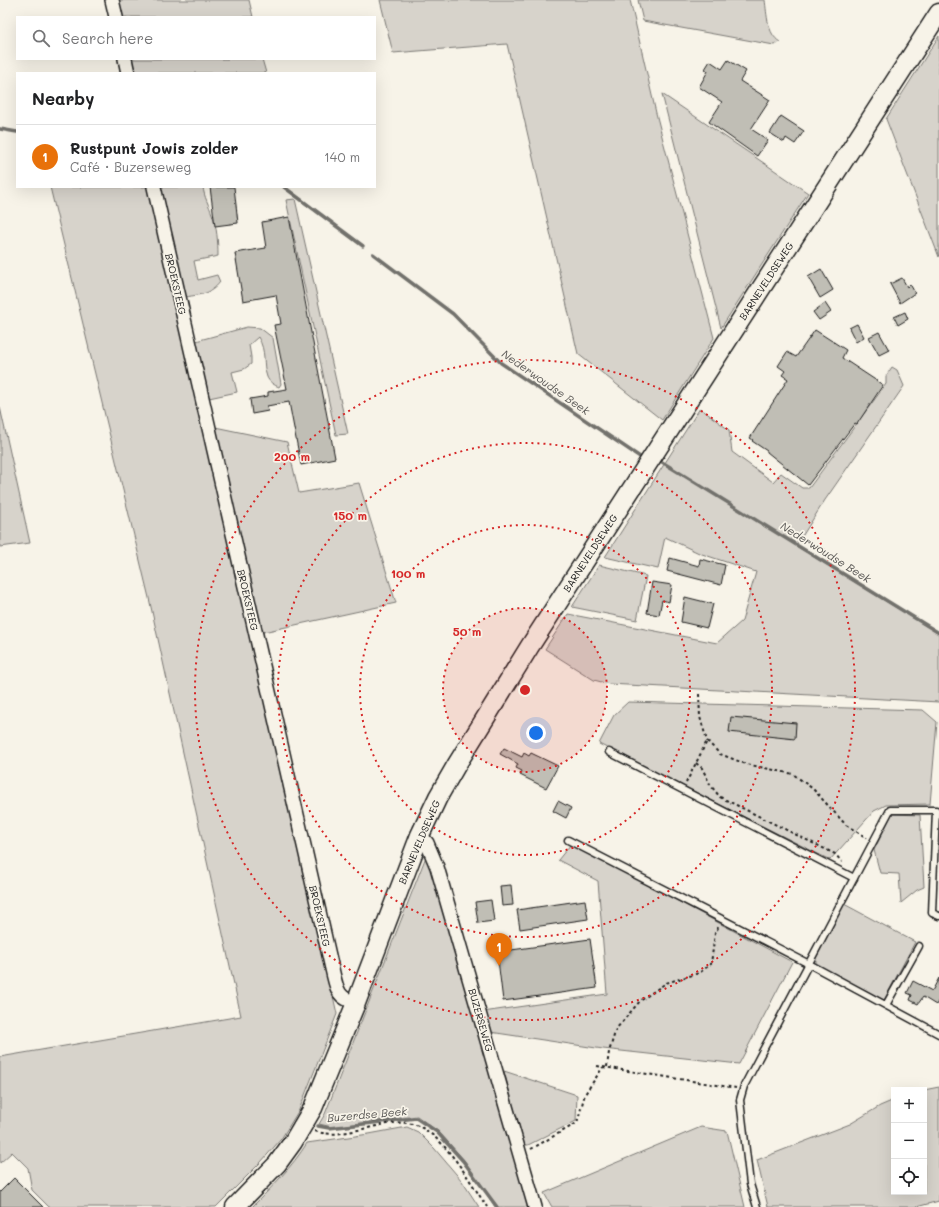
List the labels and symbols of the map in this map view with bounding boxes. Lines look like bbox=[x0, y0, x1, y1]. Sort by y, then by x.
street label: BARNEVELDSEWEG bbox=[736, 239, 797, 323]
street label: BROEKSTEEG bbox=[162, 252, 190, 317]
water label: Nederwoudse Beek bbox=[499, 346, 593, 418]
text: 200 m bbox=[274, 448, 310, 464]
text: 150 m bbox=[333, 507, 367, 523]
street label: BARNEVELDSEWEG bbox=[560, 511, 621, 595]
water label: Nederwoudse Beek bbox=[778, 518, 874, 586]
text: 100 m bbox=[391, 565, 425, 581]
street label: BROEKSTEEG bbox=[234, 568, 262, 633]
text: 50 m bbox=[453, 623, 481, 639]
centre of rings bbox=[518, 683, 532, 697]
your location bbox=[526, 723, 546, 743]
street label: BARNEVELDSEWEG bbox=[395, 797, 443, 886]
street label: BROEKSTEEG bbox=[306, 884, 334, 949]
pin: 1 bbox=[486, 933, 512, 966]
street label: BUZERSEWEG bbox=[465, 987, 497, 1054]
water label: Buzerdse Beek bbox=[326, 1103, 408, 1125]

